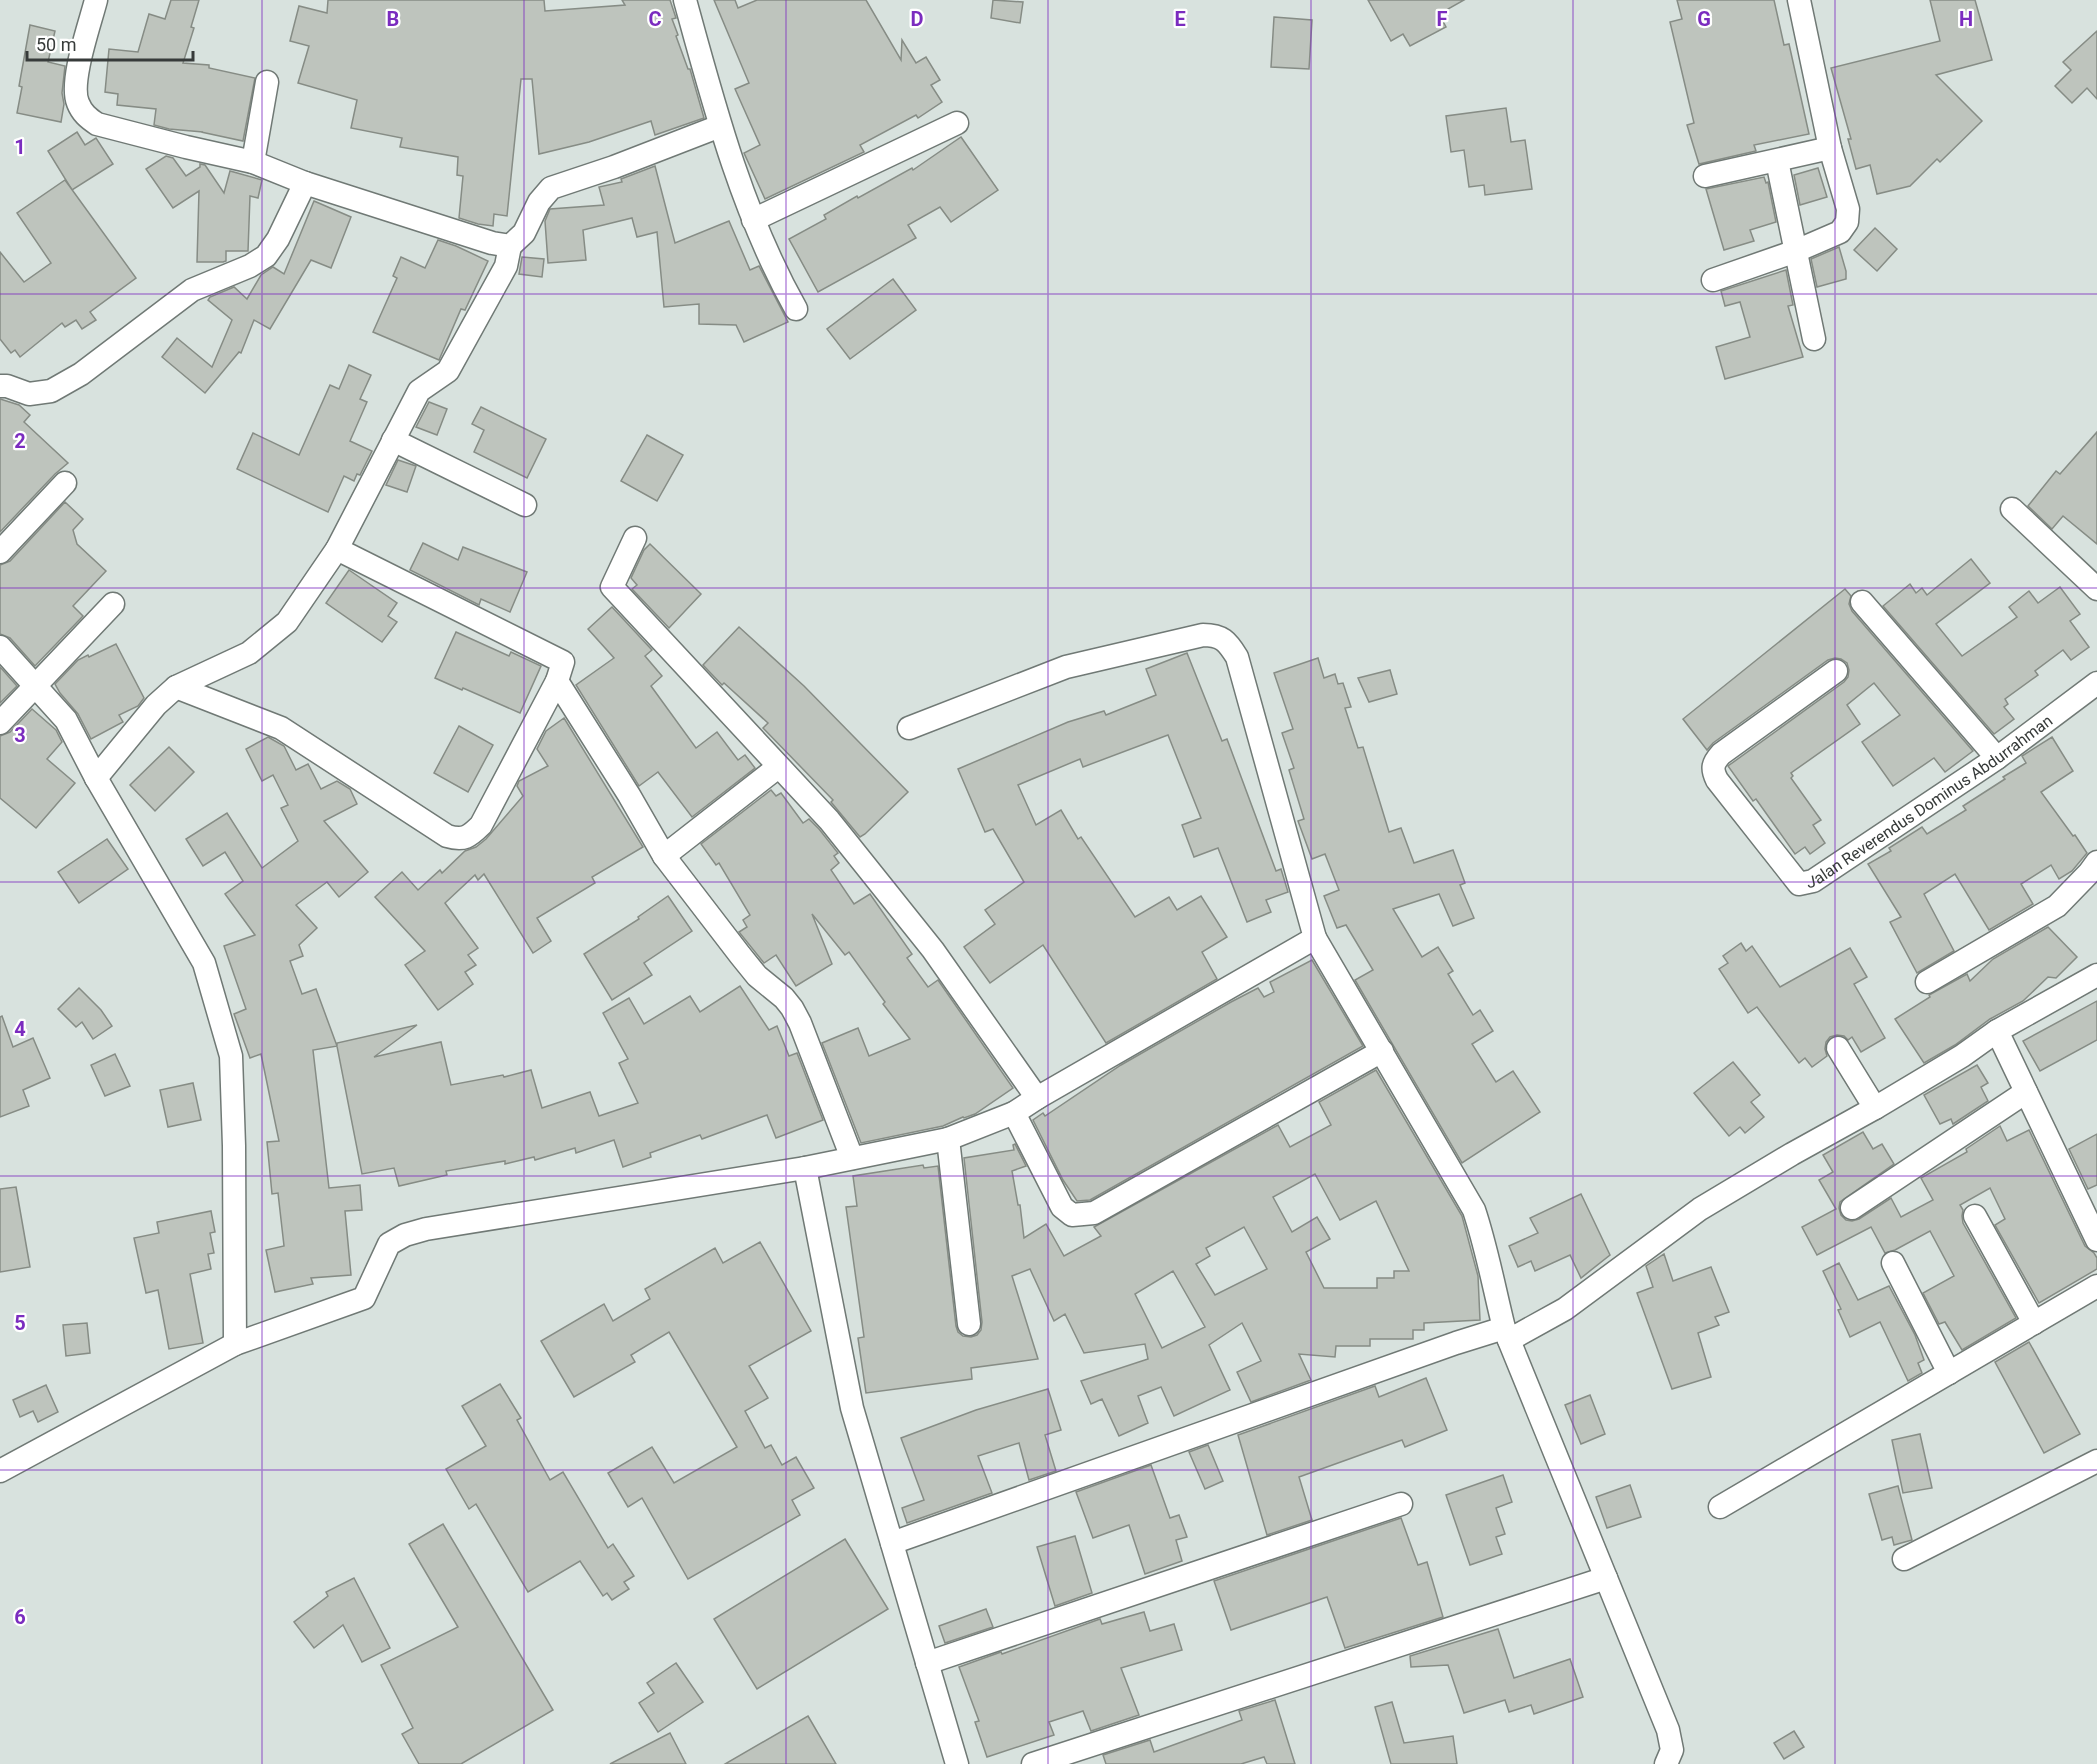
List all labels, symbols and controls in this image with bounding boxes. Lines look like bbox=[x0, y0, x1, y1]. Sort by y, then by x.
text: B bbox=[387, 7, 399, 31]
text: C bbox=[648, 7, 662, 31]
text: D bbox=[911, 7, 924, 31]
text: E bbox=[1174, 7, 1186, 31]
text: F bbox=[1437, 7, 1448, 31]
text: G bbox=[1697, 7, 1711, 31]
text: H bbox=[1959, 7, 1973, 31]
scale bar bbox=[27, 24, 194, 62]
text: 50 m bbox=[36, 34, 76, 55]
text: 1 bbox=[14, 135, 26, 159]
text: 2 bbox=[14, 429, 26, 453]
street label: Jalan Reverendus Dominus Abdurrahman bbox=[1805, 711, 2056, 892]
text: 3 bbox=[14, 723, 26, 747]
text: 4 bbox=[14, 1017, 26, 1041]
text: 5 bbox=[14, 1311, 26, 1335]
text: 6 bbox=[14, 1605, 26, 1629]

